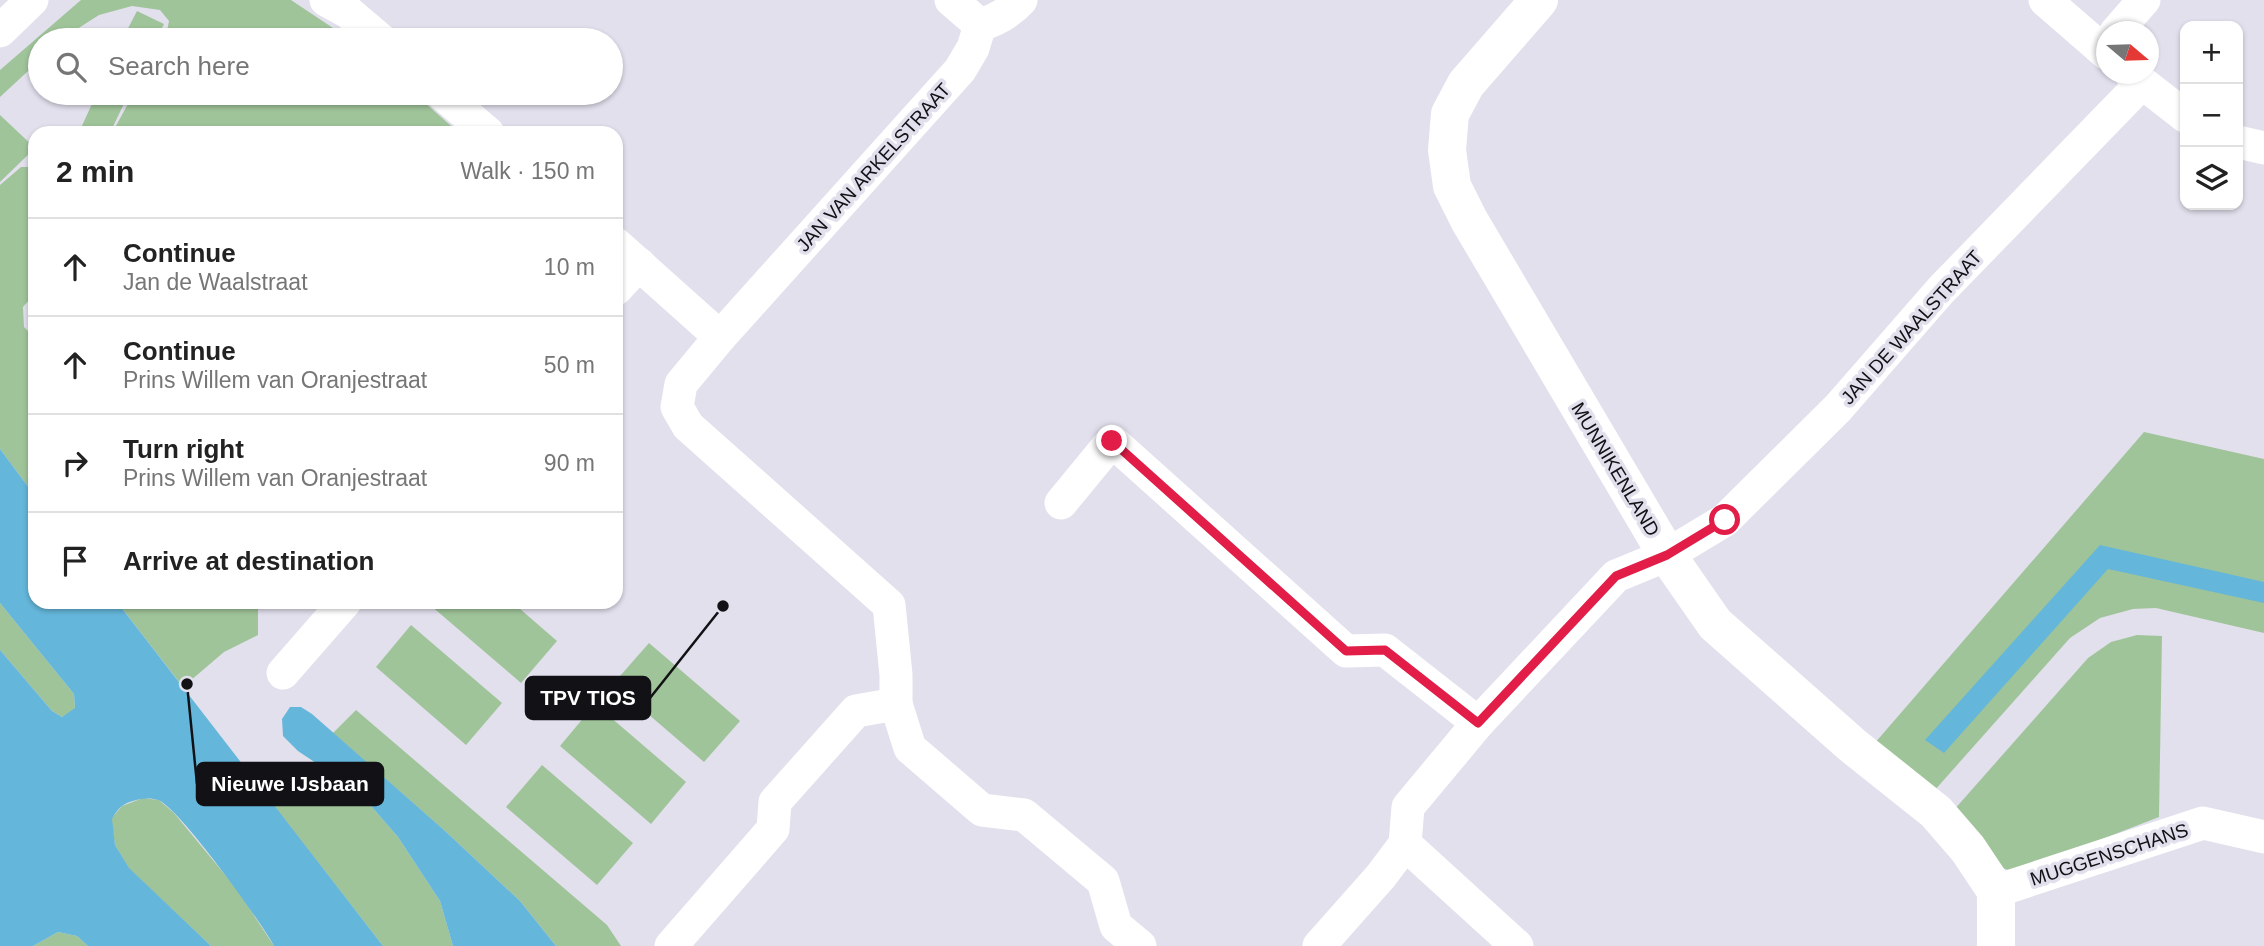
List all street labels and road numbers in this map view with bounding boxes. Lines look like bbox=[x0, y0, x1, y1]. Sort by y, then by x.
street label: JAN VAN ARKELSTRAAT bbox=[792, 79, 955, 256]
street label: JAN DE WAALSTRAAT bbox=[1837, 246, 1986, 409]
street label: MUNNIKENLAND bbox=[1567, 399, 1664, 540]
street label: MUGGENSCHANS bbox=[2028, 819, 2191, 890]

